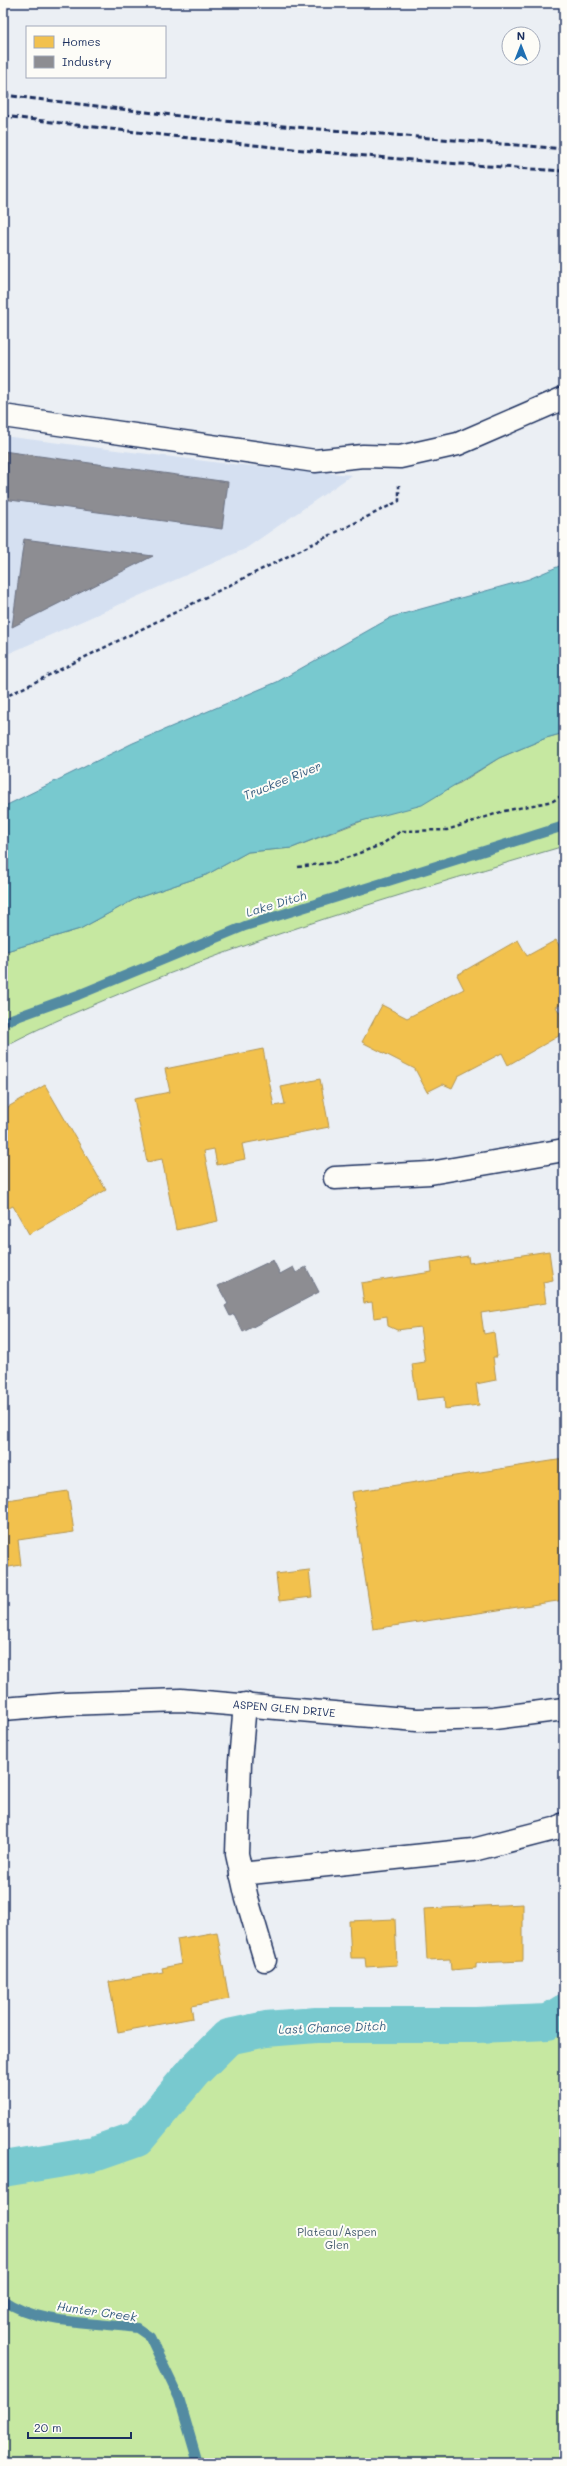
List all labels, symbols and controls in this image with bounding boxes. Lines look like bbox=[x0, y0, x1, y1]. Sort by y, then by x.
legend bbox=[26, 26, 166, 78]
north arrow bbox=[501, 26, 541, 66]
text: N bbox=[517, 28, 525, 43]
text: Homes bbox=[62, 33, 101, 49]
text: Industry bbox=[62, 53, 111, 69]
water label: Truckee River bbox=[241, 757, 323, 803]
water label: Lake Ditch bbox=[244, 886, 308, 920]
street label: ASPEN GLEN DRIVE bbox=[232, 1696, 336, 1720]
water label: Last Chance Ditch bbox=[278, 2017, 386, 2037]
park label: Plateau/Aspen Glen bbox=[297, 2224, 377, 2252]
water label: Hunter Creek bbox=[56, 2297, 138, 2325]
scale bar bbox=[28, 2414, 131, 2440]
text: 20 m bbox=[34, 2419, 62, 2435]

